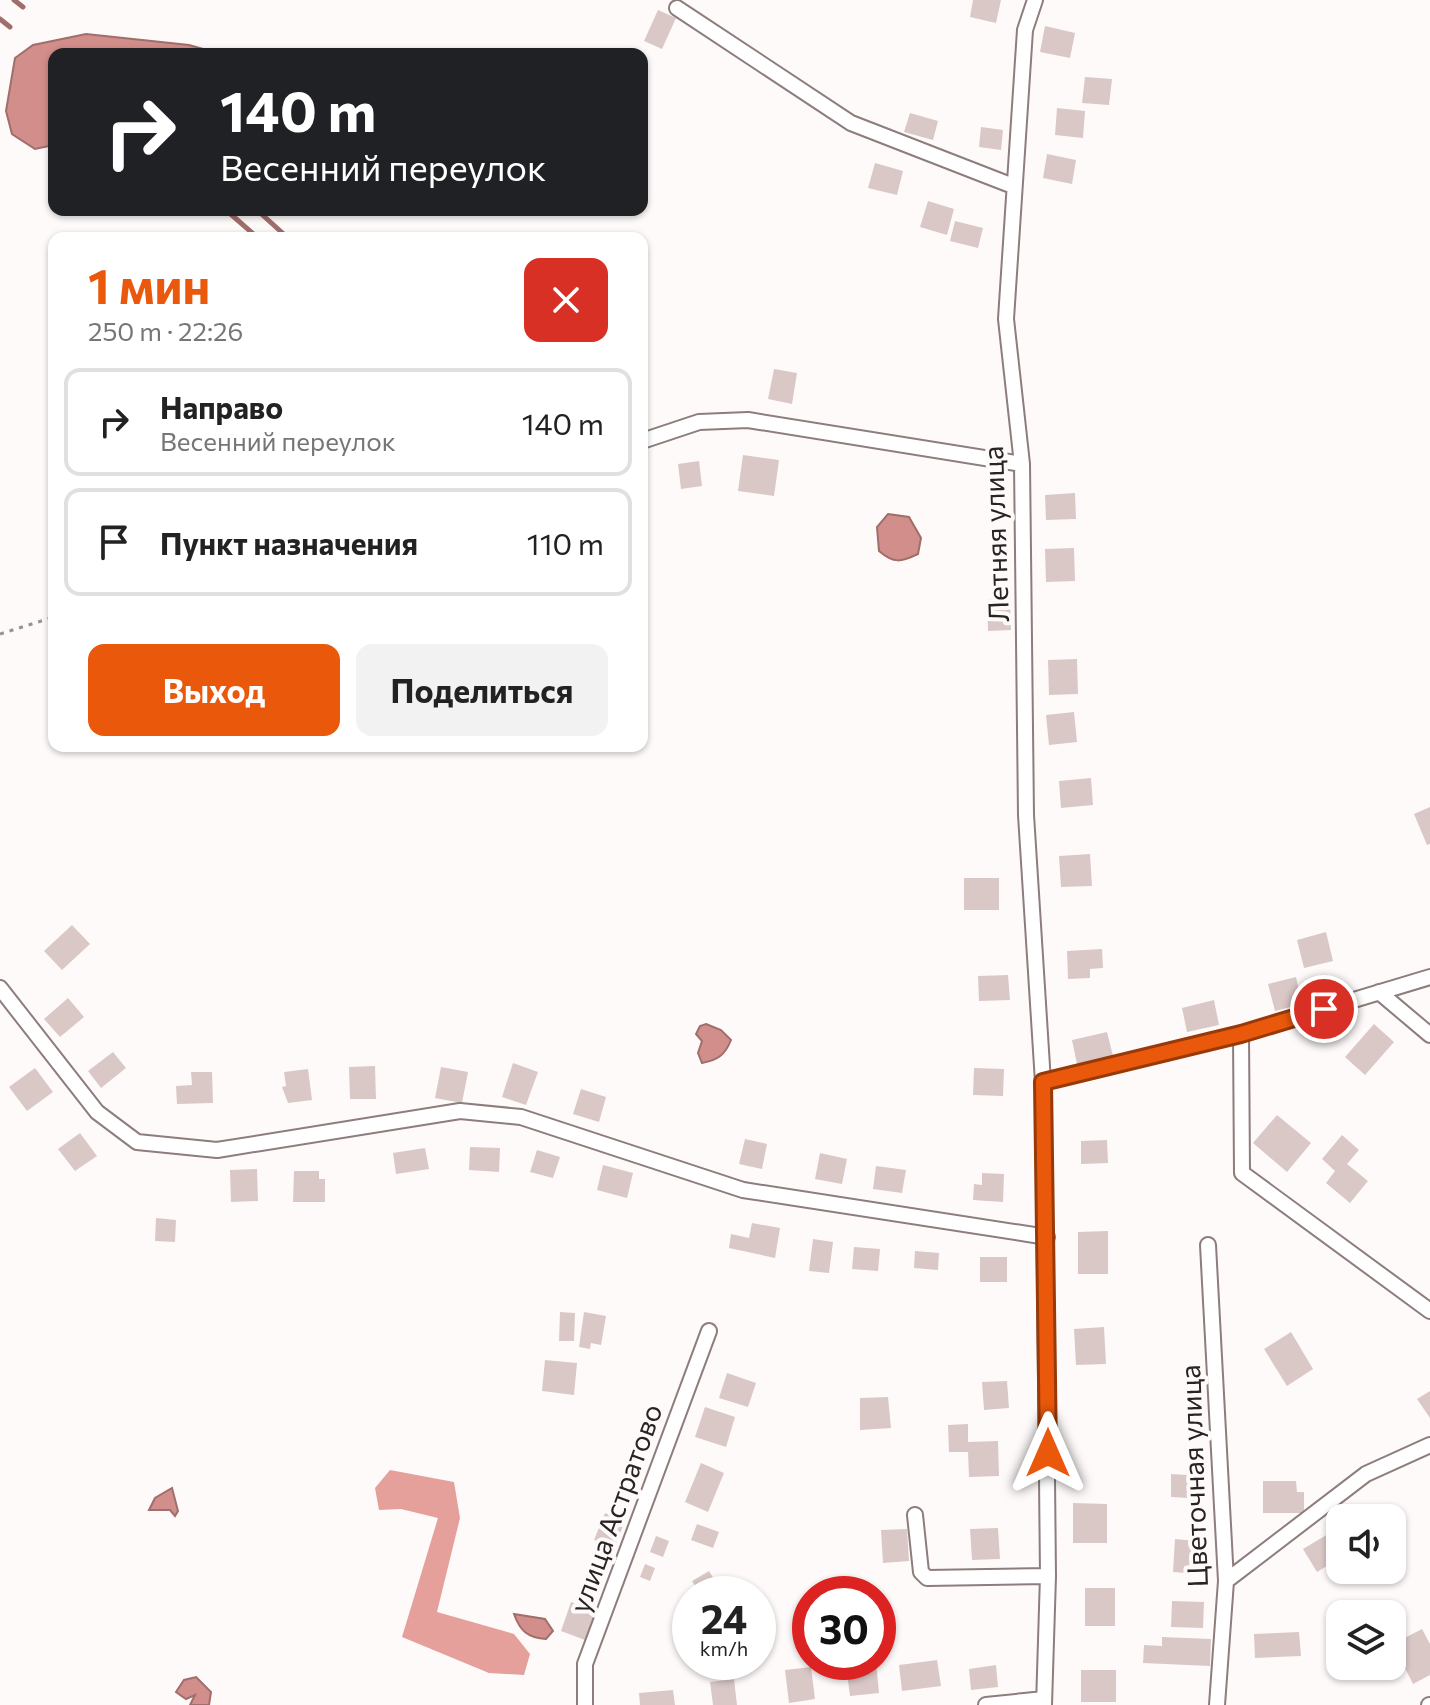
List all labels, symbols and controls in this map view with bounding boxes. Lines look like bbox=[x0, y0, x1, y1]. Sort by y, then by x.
text: 140 m bbox=[220, 75, 376, 144]
icon: right bbox=[88, 80, 192, 184]
text: Весенний переулок bbox=[220, 144, 546, 188]
text: 1 мин bbox=[88, 255, 210, 314]
button: close bbox=[524, 258, 608, 342]
text: 250 m · 22:26 bbox=[88, 315, 243, 346]
text: Направо bbox=[160, 388, 283, 425]
icon: right bbox=[92, 400, 136, 444]
text: 140 m bbox=[522, 404, 604, 441]
text: Весенний переулок bbox=[160, 425, 396, 456]
street label: Летняя улица bbox=[975, 445, 1015, 623]
icon: arrive bbox=[92, 520, 136, 564]
text: Пункт назначения bbox=[160, 524, 418, 561]
text: 110 m bbox=[527, 524, 604, 561]
button: Выход bbox=[88, 644, 340, 736]
button: Поделиться bbox=[356, 644, 608, 736]
pin bbox=[1290, 975, 1358, 1043]
icon: arrive bbox=[1302, 987, 1346, 1031]
street label: Цветочная улица bbox=[1172, 1364, 1214, 1588]
street label: улица Астратово bbox=[561, 1399, 669, 1617]
position arrow bbox=[1006, 1411, 1090, 1495]
map controls bbox=[1326, 1504, 1406, 1680]
button: sound bbox=[1326, 1504, 1406, 1584]
speed limit sign: 30 bbox=[792, 1576, 896, 1680]
text: 24 bbox=[701, 1593, 747, 1642]
button: layers bbox=[1326, 1600, 1406, 1680]
text: km/h bbox=[700, 1636, 748, 1660]

